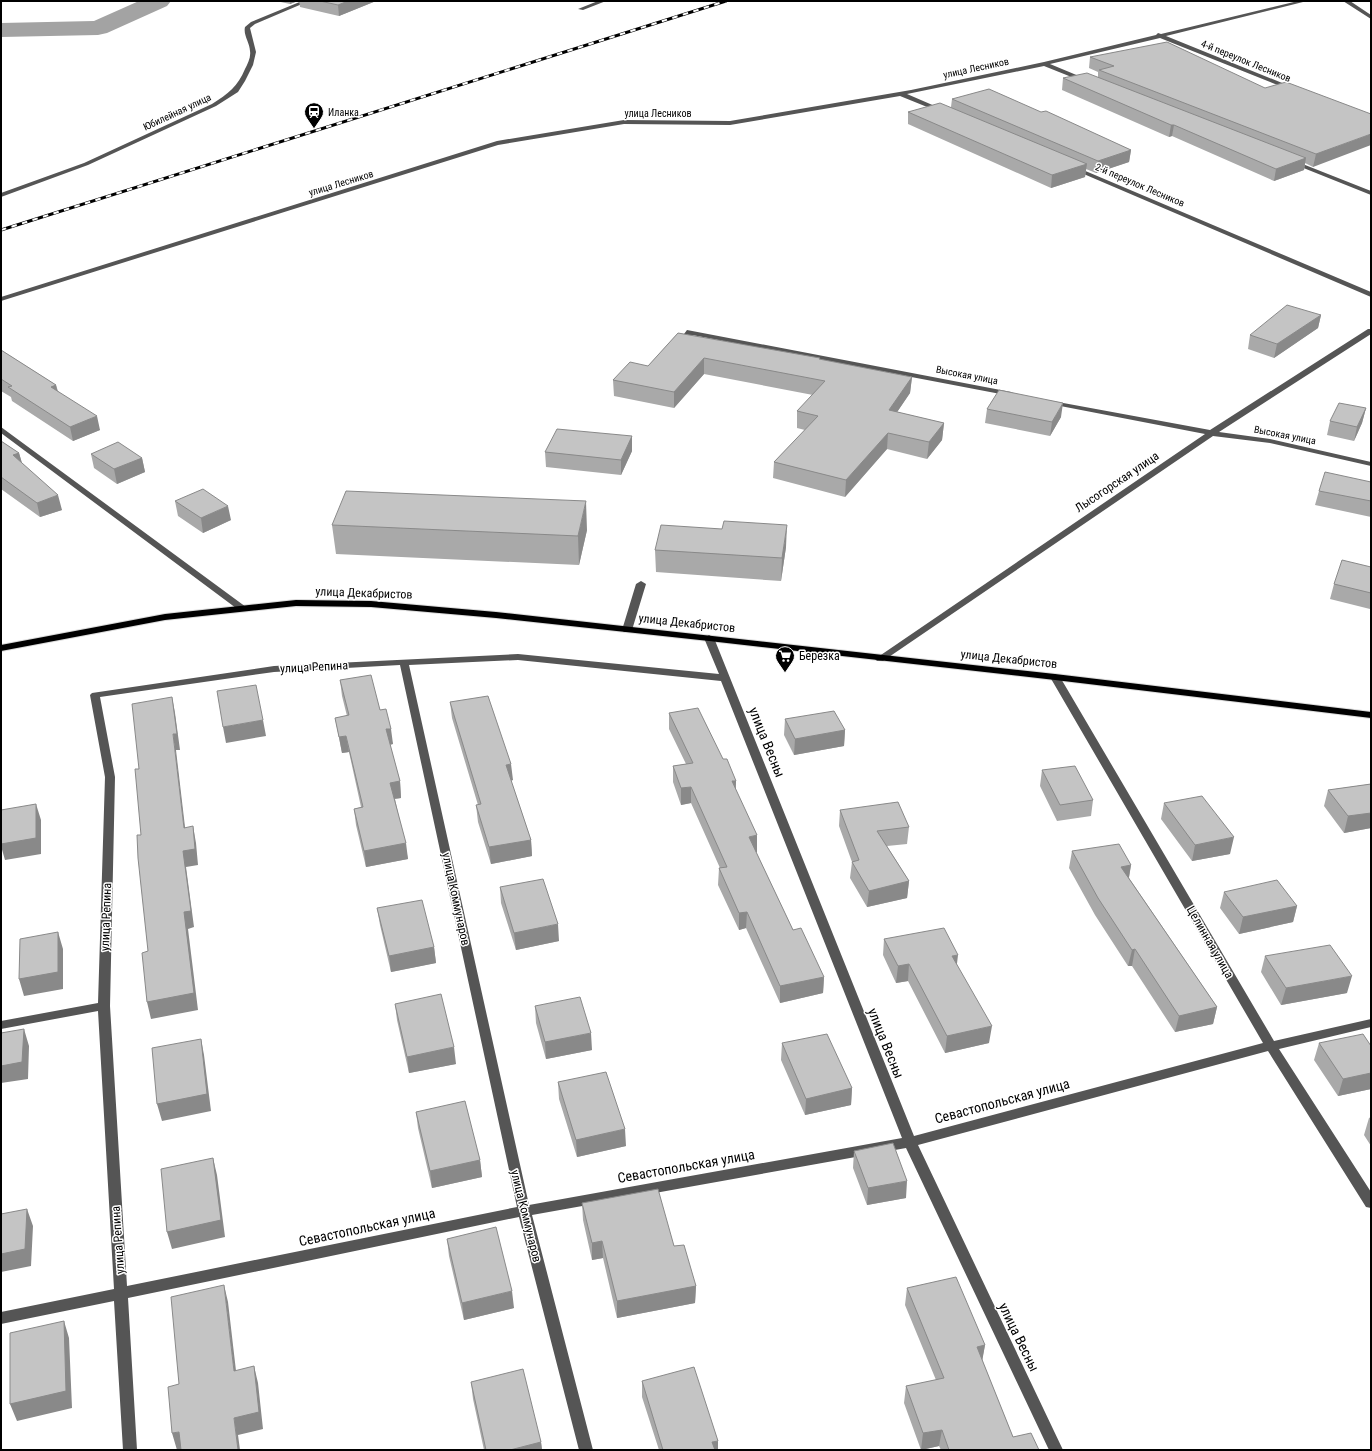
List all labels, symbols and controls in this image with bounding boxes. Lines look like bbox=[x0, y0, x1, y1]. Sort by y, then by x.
street label: 4-й переулок Лесников bbox=[1200, 38, 1292, 84]
street label: улица Лесников bbox=[942, 56, 1010, 80]
street label: Юбилейная улица bbox=[141, 91, 213, 133]
station icon: Иланка bbox=[303, 101, 325, 129]
place label: Иланка bbox=[328, 107, 359, 118]
street label: улица Лесников bbox=[625, 108, 691, 119]
street label: 2-й переулок Лесников bbox=[1094, 161, 1186, 209]
street label: улица Лесников bbox=[307, 168, 375, 198]
street label: Высокая улица bbox=[935, 364, 999, 386]
street label: Высокая улица bbox=[1253, 424, 1317, 446]
street label: Лысогорская улица bbox=[1072, 449, 1162, 515]
street label: улица Декабристов bbox=[315, 584, 413, 602]
street label: улица Декабристов bbox=[638, 611, 736, 635]
supermarket icon: Березка bbox=[774, 645, 796, 673]
street label: улица Декабристов bbox=[960, 647, 1058, 671]
place label: Березка bbox=[799, 649, 840, 663]
street label: улица Репина bbox=[280, 658, 349, 676]
street label: улица Весны bbox=[746, 705, 788, 779]
street label: улица Коммунаров bbox=[439, 851, 473, 947]
street label: улица Репина bbox=[98, 882, 114, 951]
street label: Целинная улица bbox=[1184, 903, 1236, 981]
street label: улица Весны bbox=[865, 1006, 907, 1080]
street label: Севастопольская улица bbox=[933, 1075, 1071, 1127]
street label: Севастопольская улица bbox=[616, 1146, 756, 1186]
street label: улица Коммунаров bbox=[508, 1168, 544, 1264]
street label: улица Репина bbox=[109, 1205, 127, 1274]
street label: Севастопольская улица bbox=[297, 1205, 437, 1249]
street label: улица Весны bbox=[996, 1300, 1042, 1374]

